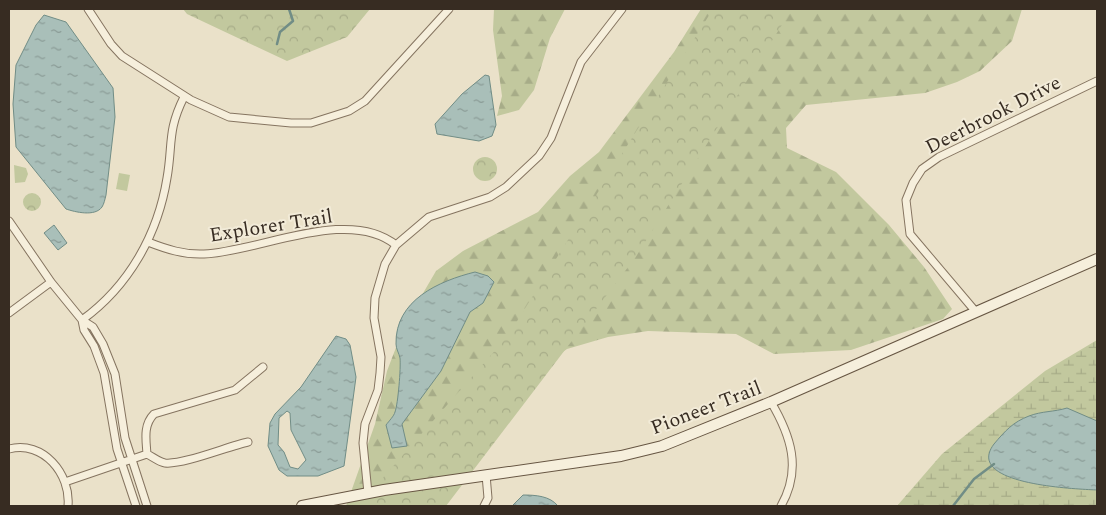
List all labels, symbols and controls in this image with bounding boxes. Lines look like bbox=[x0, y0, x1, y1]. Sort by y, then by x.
street label: Deerbrook Drive bbox=[920, 68, 1066, 162]
street label: Explorer Trail bbox=[207, 201, 335, 251]
street label: Pioneer Trail bbox=[646, 373, 766, 443]

